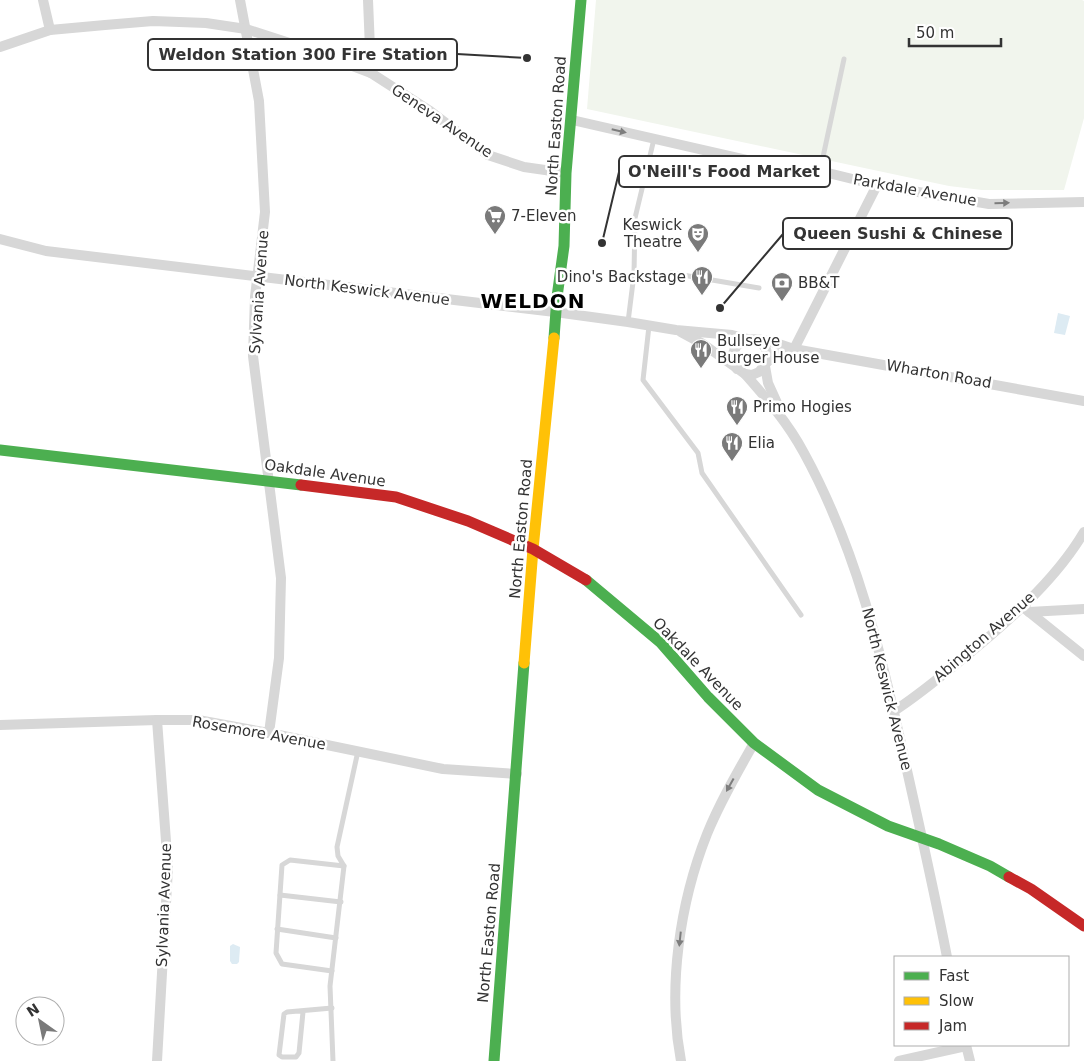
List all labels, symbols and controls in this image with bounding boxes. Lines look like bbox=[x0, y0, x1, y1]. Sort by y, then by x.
scale bar bbox=[909, 15, 1002, 47]
text: 50 m bbox=[916, 24, 954, 42]
callout: Weldon Station 300 Fire Station bbox=[148, 39, 457, 70]
text: Weldon Station 300 Fire Station bbox=[158, 45, 448, 64]
street label: North Easton Road bbox=[542, 55, 570, 197]
street label: Geneva Avenue bbox=[388, 81, 496, 161]
one-way arrow bbox=[612, 127, 627, 135]
callout: O'Neill's Food Market bbox=[619, 156, 830, 187]
text: O'Neill's Food Market bbox=[628, 162, 820, 181]
street label: Parkdale Avenue bbox=[852, 170, 978, 210]
one-way arrow bbox=[994, 199, 1010, 207]
supermarket icon: 7-Eleven bbox=[483, 204, 507, 235]
place label: 7-Eleven bbox=[511, 207, 576, 225]
place label: Keswick Theatre bbox=[622, 216, 682, 251]
callout: Queen Sushi & Chinese bbox=[783, 218, 1012, 249]
theatre icon: Keswick Theatre bbox=[686, 222, 710, 253]
text: Queen Sushi & Chinese bbox=[793, 224, 1003, 243]
street label: Sylvania Avenue bbox=[246, 230, 272, 354]
restaurant icon: Dino's Backstage bbox=[690, 265, 714, 296]
place label: Dino's Backstage bbox=[557, 268, 686, 286]
street label: North Keswick Avenue bbox=[283, 271, 451, 309]
bank icon: BB&T bbox=[770, 271, 794, 302]
place label: BB&T bbox=[798, 274, 840, 292]
district label: WELDON bbox=[481, 289, 585, 313]
place label: Bullseye Burger House bbox=[717, 332, 819, 367]
restaurant icon: Bullseye Burger House bbox=[689, 338, 713, 369]
street label: Wharton Road bbox=[885, 356, 993, 392]
restaurant icon: Primo Hogies bbox=[725, 395, 749, 426]
place label: Primo Hogies bbox=[753, 398, 852, 416]
restaurant icon: Elia bbox=[720, 431, 744, 462]
place label: Elia bbox=[748, 434, 775, 452]
street label: Oakdale Avenue bbox=[263, 456, 387, 490]
street label: North Easton Road bbox=[506, 458, 536, 600]
street label: Abington Avenue bbox=[930, 588, 1038, 686]
street label: North Keswick Avenue bbox=[858, 606, 916, 772]
street label: Oakdale Avenue bbox=[649, 614, 747, 714]
street label: Rosemore Avenue bbox=[191, 712, 327, 754]
one-way arrow bbox=[726, 778, 734, 792]
street label: Sylvania Avenue bbox=[153, 843, 175, 967]
street label: North Easton Road bbox=[474, 862, 504, 1004]
one-way arrow bbox=[675, 931, 683, 947]
legend bbox=[894, 956, 1069, 1046]
text: Fast bbox=[939, 967, 969, 985]
text: Slow bbox=[939, 992, 974, 1010]
north arrow bbox=[15, 996, 65, 1046]
text: N bbox=[24, 1000, 42, 1020]
text: Jam bbox=[938, 1017, 967, 1035]

